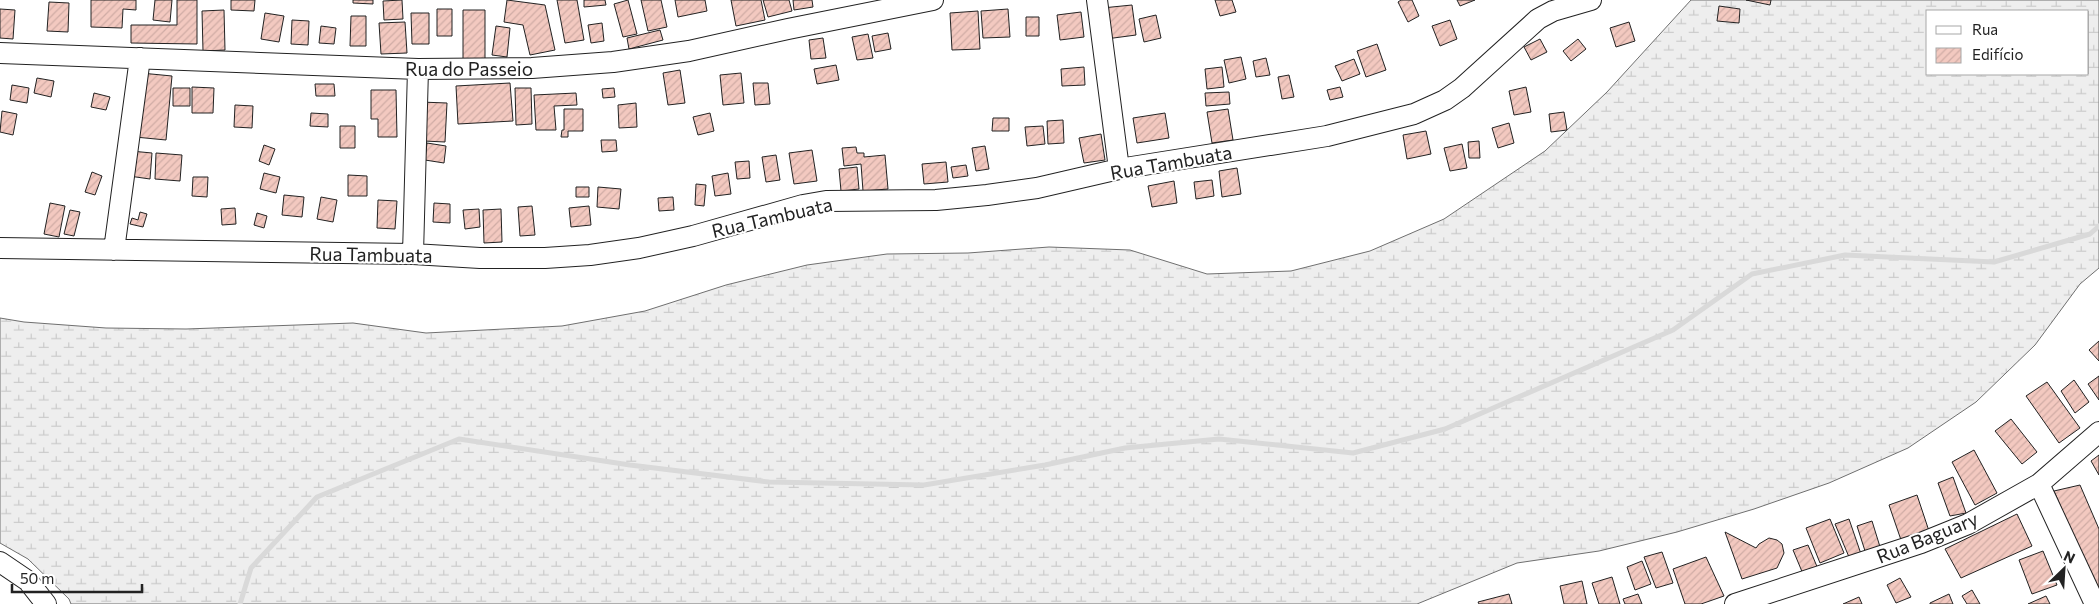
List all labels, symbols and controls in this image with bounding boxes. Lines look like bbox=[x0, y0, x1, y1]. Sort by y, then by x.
legend bbox=[1926, 10, 2089, 75]
text: Rua bbox=[1972, 20, 1998, 38]
text: Edifício bbox=[1972, 45, 2023, 63]
street label: Rua do Passeio bbox=[405, 57, 533, 80]
street label: Rua Tambuata bbox=[1108, 140, 1234, 184]
street label: Rua Tambuata bbox=[709, 192, 835, 242]
street label: Rua Tambuata bbox=[309, 241, 433, 267]
street label: Rua Baguary bbox=[1873, 506, 1981, 568]
north arrow bbox=[2039, 544, 2089, 594]
text: N bbox=[2061, 547, 2078, 567]
scale bar bbox=[12, 562, 142, 594]
text: 50 m bbox=[20, 569, 54, 587]

